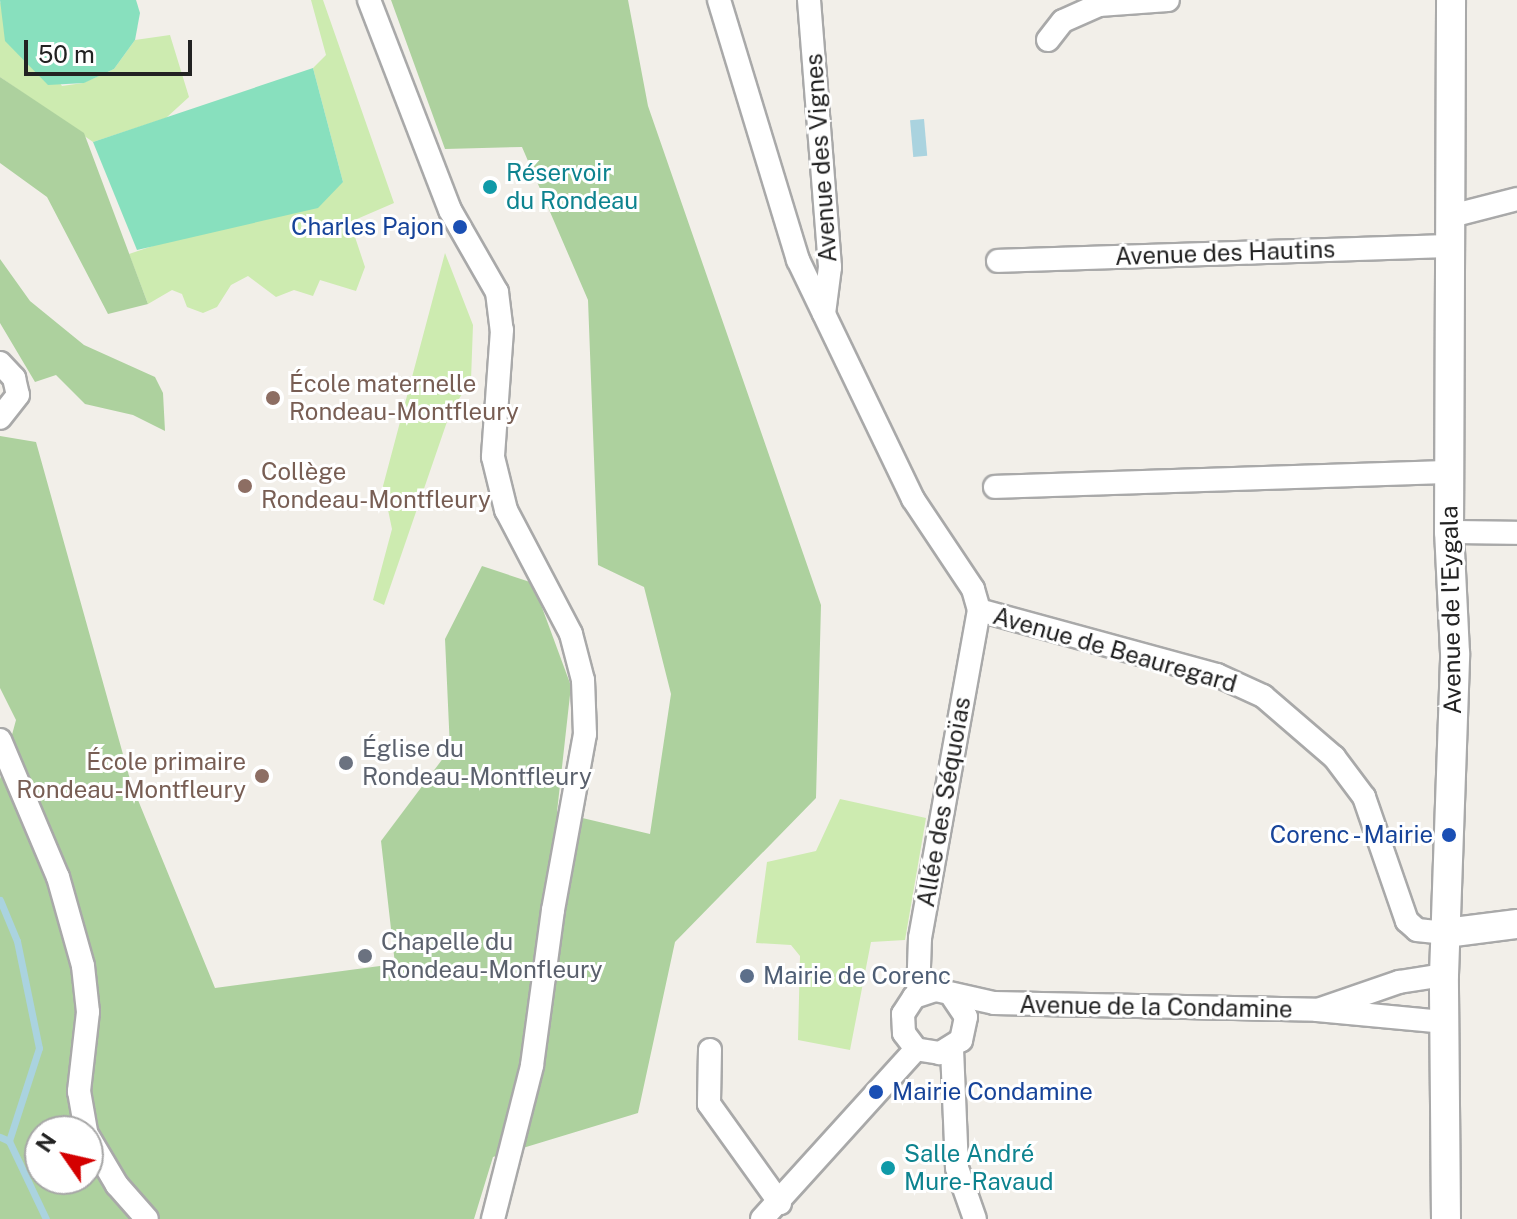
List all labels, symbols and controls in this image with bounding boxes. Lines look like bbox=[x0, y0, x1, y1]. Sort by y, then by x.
scale bar bbox=[28, 24, 196, 74]
text: 50 m bbox=[38, 40, 95, 68]
street label: Avenue des Vignes bbox=[799, 52, 843, 264]
place label: Réservoir du Rondeau bbox=[506, 159, 638, 215]
marker: Réservoir du Rondeau bbox=[481, 178, 499, 196]
place label: Charles Pajon bbox=[291, 213, 444, 241]
marker: Charles Pajon bbox=[451, 218, 469, 236]
street label: Avenue des Hautins bbox=[1114, 235, 1336, 271]
place label: École maternelle Rondeau-Montfleury bbox=[289, 370, 519, 426]
marker: École maternelle Rondeau-Montfleury bbox=[264, 389, 282, 407]
place label: Collège Rondeau-Montfleury bbox=[261, 458, 491, 514]
marker: Collège Rondeau-Montfleury bbox=[236, 477, 254, 495]
street label: Avenue de l'Eygala bbox=[1435, 505, 1467, 715]
street label: Avenue de Beauregard bbox=[989, 601, 1241, 699]
street label: Allée des Séquoïas bbox=[911, 694, 977, 910]
place label: Église du Rondeau-Montfleury bbox=[362, 735, 592, 791]
place label: École primaire Rondeau-Montfleury bbox=[16, 748, 246, 804]
marker: Église du Rondeau-Montfleury bbox=[337, 754, 355, 772]
marker: École primaire Rondeau-Montfleury bbox=[253, 767, 271, 785]
place label: Corenc - Mairie bbox=[1263, 821, 1433, 849]
marker: Corenc - Mairie bbox=[1440, 826, 1458, 844]
place label: Chapelle du Rondeau-Monfleury bbox=[381, 928, 603, 984]
marker: Chapelle du Rondeau-Monfleury bbox=[356, 947, 374, 965]
place label: Mairie de Corenc bbox=[763, 962, 952, 990]
marker: Mairie de Corenc bbox=[738, 967, 756, 985]
street label: Avenue de la Condamine bbox=[1019, 990, 1293, 1024]
place label: Mairie Condamine bbox=[892, 1078, 1093, 1106]
marker: Mairie Condamine bbox=[867, 1083, 885, 1101]
north arrow bbox=[24, 1115, 104, 1195]
text: N bbox=[30, 1128, 61, 1157]
place label: Salle André Mure-Ravaud bbox=[904, 1140, 1054, 1196]
marker: Salle André Mure-Ravaud bbox=[879, 1159, 897, 1177]

